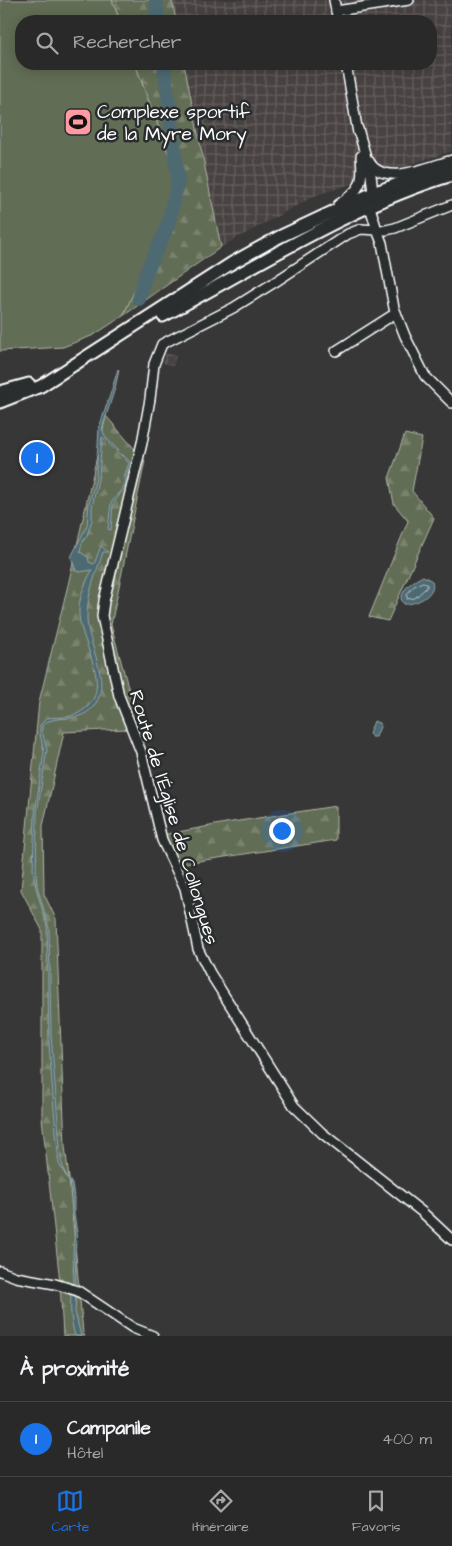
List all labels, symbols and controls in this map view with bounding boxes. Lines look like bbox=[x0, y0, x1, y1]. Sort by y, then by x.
search box bbox=[15, 15, 437, 70]
icon: search bbox=[33, 29, 61, 57]
text: Rechercher bbox=[73, 29, 181, 56]
place label: Complexe sportif de la Myre Mory bbox=[97, 99, 250, 149]
sports icon: Complexe sportif de la Myre Mory bbox=[63, 107, 93, 137]
pin: 1 bbox=[21, 439, 53, 477]
street label: Route de l’Église de Collongues bbox=[121, 687, 225, 948]
your location bbox=[269, 818, 295, 844]
text: À proximité bbox=[20, 1354, 129, 1383]
text: Campanile bbox=[67, 1415, 151, 1442]
text: 1 bbox=[35, 1428, 37, 1450]
text: 400 m bbox=[382, 1428, 432, 1450]
text: Hôtel bbox=[67, 1442, 103, 1464]
tab: Carte bbox=[51, 1487, 89, 1537]
tab: Itinéraire bbox=[192, 1487, 249, 1537]
tab: Favoris bbox=[352, 1487, 401, 1537]

